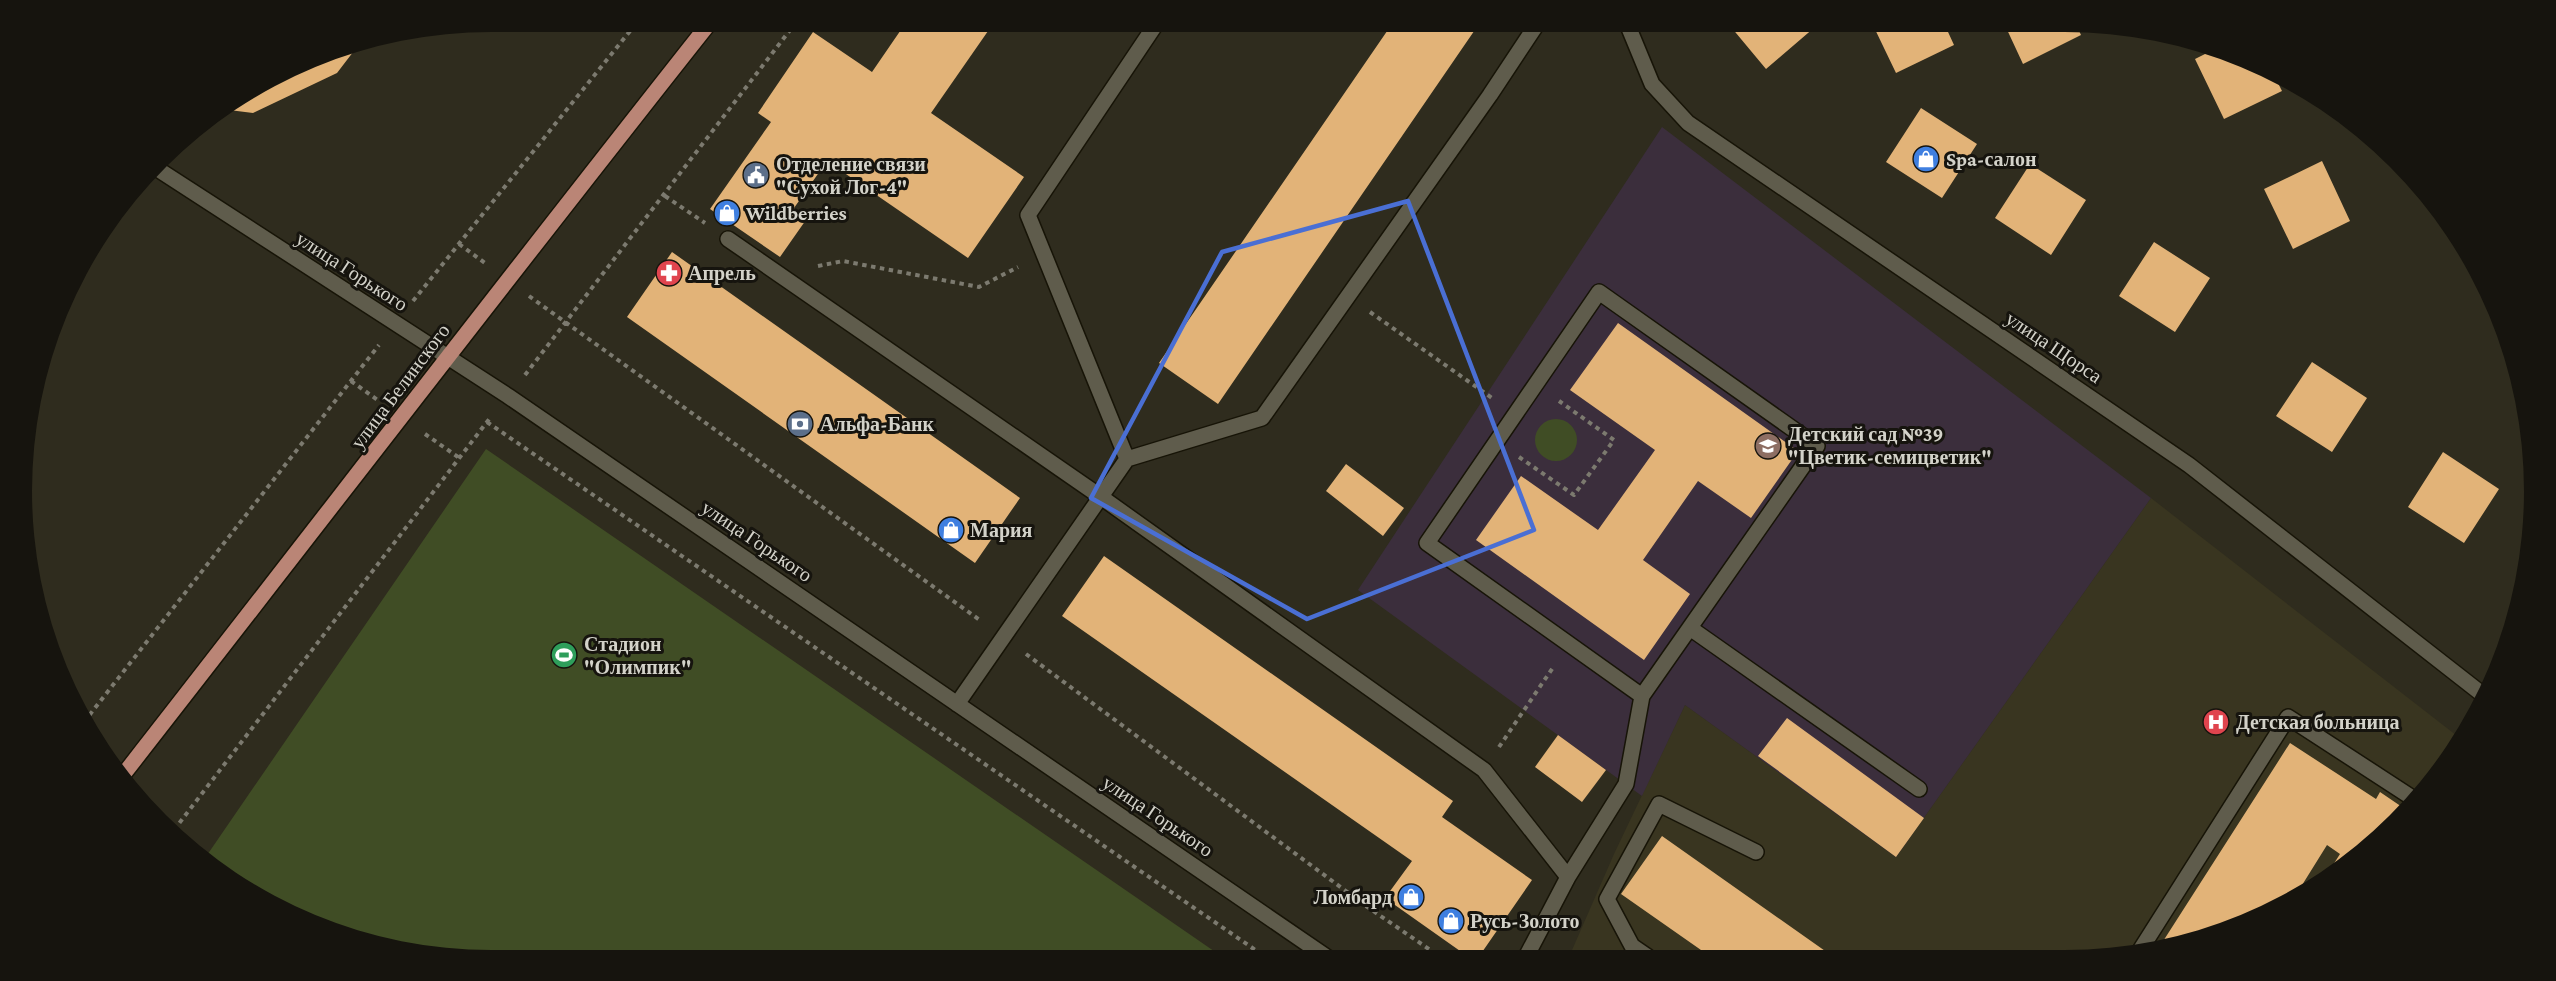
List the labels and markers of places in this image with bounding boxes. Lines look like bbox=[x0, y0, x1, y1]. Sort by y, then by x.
shop icon: Spa-салон bbox=[1911, 144, 1941, 174]
place label: Spa-салон bbox=[1946, 148, 2036, 170]
place label: Отделение связи "Сухой Лог-4" bbox=[776, 153, 926, 199]
public building icon: Отделение связи "Сухой Лог-4" bbox=[741, 160, 771, 190]
shop icon: Wildberries bbox=[712, 198, 742, 228]
place label: Wildberries bbox=[745, 202, 847, 224]
pharmacy icon: Апрель bbox=[654, 258, 684, 288]
place label: Апрель bbox=[688, 262, 756, 285]
bank icon: Альфа-Банк bbox=[785, 409, 815, 439]
place label: Альфа-Банк bbox=[820, 413, 934, 436]
place label: Детский сад №39 "Цветик-семицветик" bbox=[1788, 423, 1992, 469]
school or university icon: Детский сад №39 "Цветик-семицветик" bbox=[1753, 431, 1783, 461]
shop icon: Мария bbox=[936, 515, 966, 545]
place label: Мария bbox=[970, 519, 1033, 542]
place label: Стадион "Олимпик" bbox=[584, 633, 691, 678]
sports icon: Стадион "Олимпик" bbox=[549, 640, 579, 670]
hospital icon: Детская больница bbox=[2201, 707, 2231, 737]
place label: Детская больница bbox=[2236, 711, 2400, 734]
shop icon: Ломбард bbox=[1396, 882, 1426, 912]
place label: Ломбард bbox=[1313, 886, 1392, 909]
shop icon: Русь-Золото bbox=[1436, 906, 1466, 936]
place label: Русь-Золото bbox=[1470, 910, 1580, 933]

